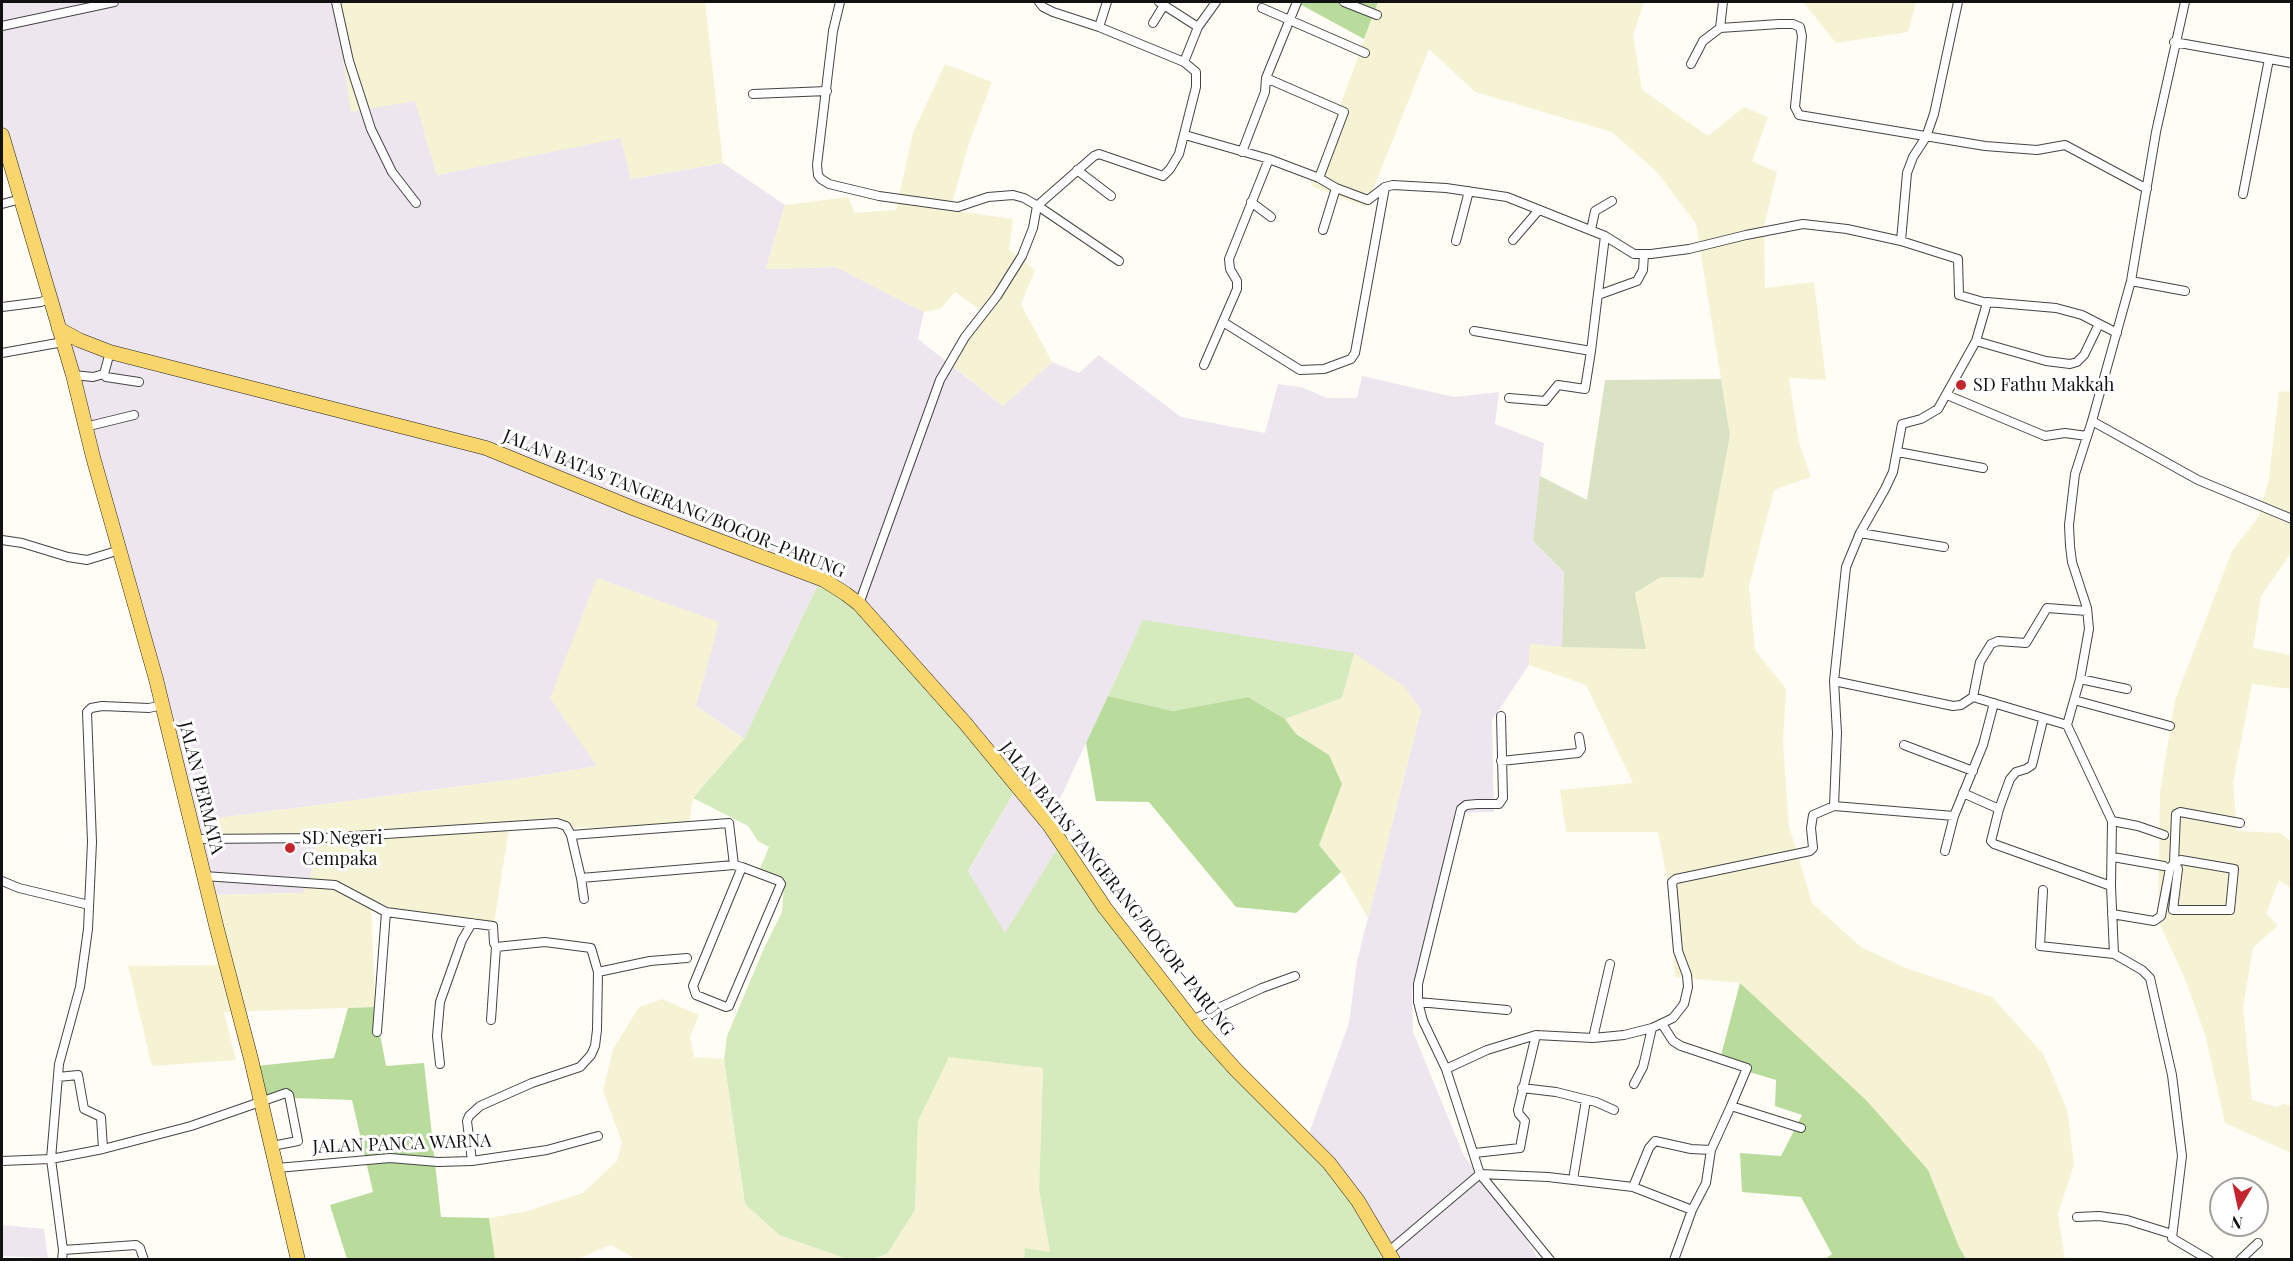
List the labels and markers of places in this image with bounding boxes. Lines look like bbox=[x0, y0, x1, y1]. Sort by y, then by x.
place label: SD Fathu Makkah bbox=[1973, 374, 2114, 396]
marker: SD Fathu Makkah bbox=[1954, 378, 1968, 392]
place label: SD Negeri Cempaka bbox=[302, 827, 382, 870]
marker: SD Negeri Cempaka bbox=[283, 841, 297, 855]

